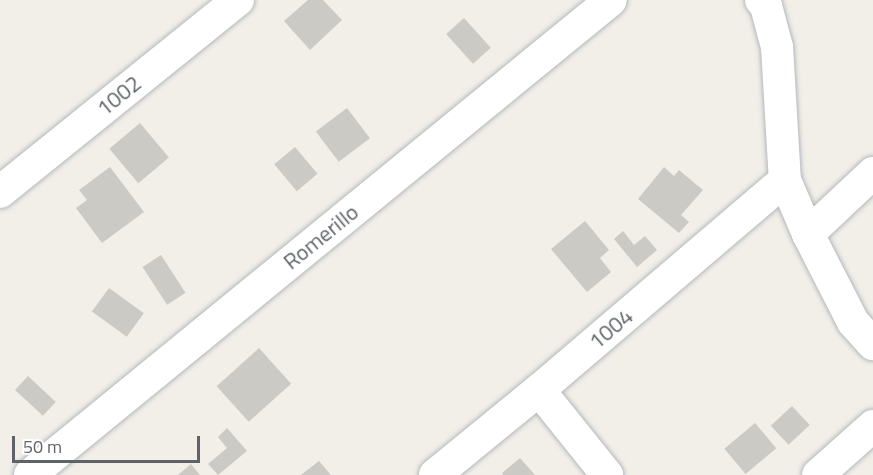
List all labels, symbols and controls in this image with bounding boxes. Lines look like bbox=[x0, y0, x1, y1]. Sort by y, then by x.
street label: 1002 bbox=[92, 70, 146, 122]
street label: Romerillo bbox=[278, 199, 364, 275]
street label: 1004 bbox=[584, 303, 638, 355]
scale bar bbox=[15, 424, 202, 462]
text: 50 m bbox=[23, 433, 62, 460]

